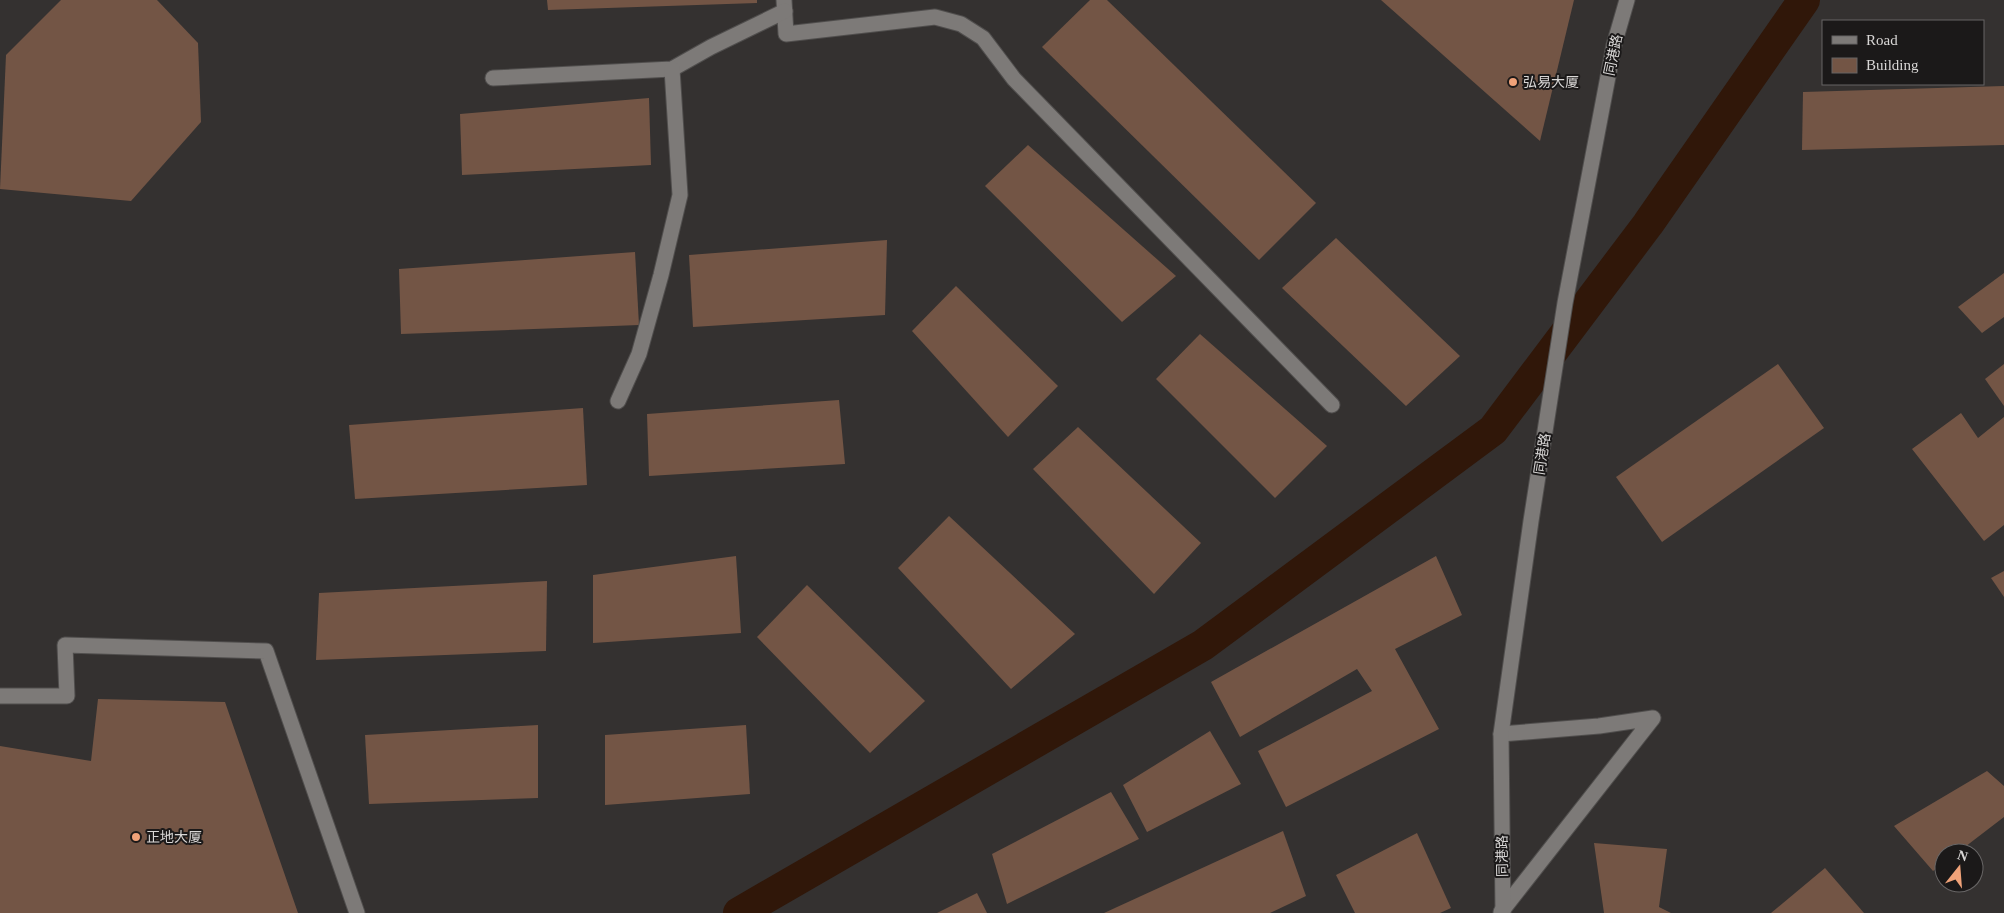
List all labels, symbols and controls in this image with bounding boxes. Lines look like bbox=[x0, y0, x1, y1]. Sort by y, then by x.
legend bbox=[1822, 20, 1984, 85]
text: Road bbox=[1866, 32, 1898, 48]
street label: 同港路 bbox=[1602, 33, 1625, 77]
text: Building bbox=[1866, 57, 1919, 73]
place label: 弘易大厦 bbox=[1523, 75, 1579, 90]
marker: 弘易大厦 bbox=[1507, 76, 1519, 88]
street label: 同港路 bbox=[1532, 432, 1553, 476]
place label: 正地大厦 bbox=[146, 830, 202, 845]
marker: 正地大厦 bbox=[130, 831, 142, 843]
street label: 同港路 bbox=[1495, 835, 1510, 877]
north arrow bbox=[1934, 843, 1984, 893]
text: N bbox=[1956, 847, 1970, 865]

